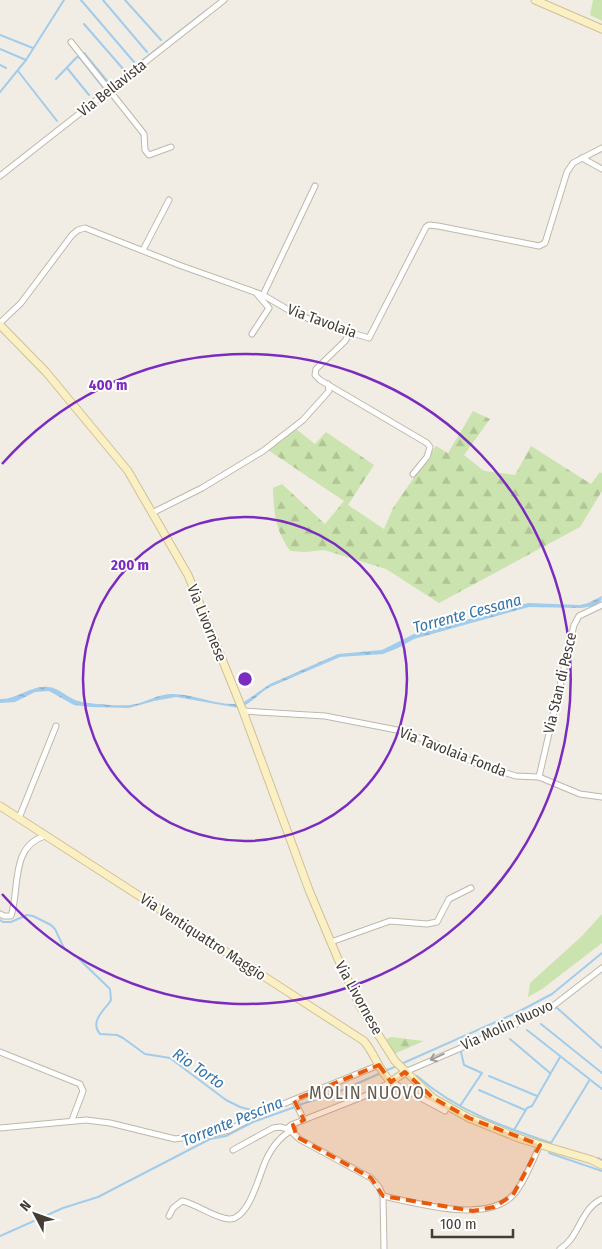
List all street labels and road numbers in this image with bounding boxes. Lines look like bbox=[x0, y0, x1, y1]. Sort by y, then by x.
street label: Via Bellavista bbox=[74, 56, 150, 120]
street label: Via Tavolaia bbox=[285, 300, 359, 342]
street label: Via Livornese bbox=[183, 582, 231, 664]
street label: Via Stan di Pesce bbox=[540, 631, 580, 735]
street label: Via Tavolaia Fonda bbox=[397, 723, 509, 781]
street label: Via Ventiquattro Maggio bbox=[137, 890, 269, 984]
street label: Via Livornese bbox=[331, 958, 387, 1038]
street label: Via Molin Nuovo bbox=[458, 996, 556, 1054]

